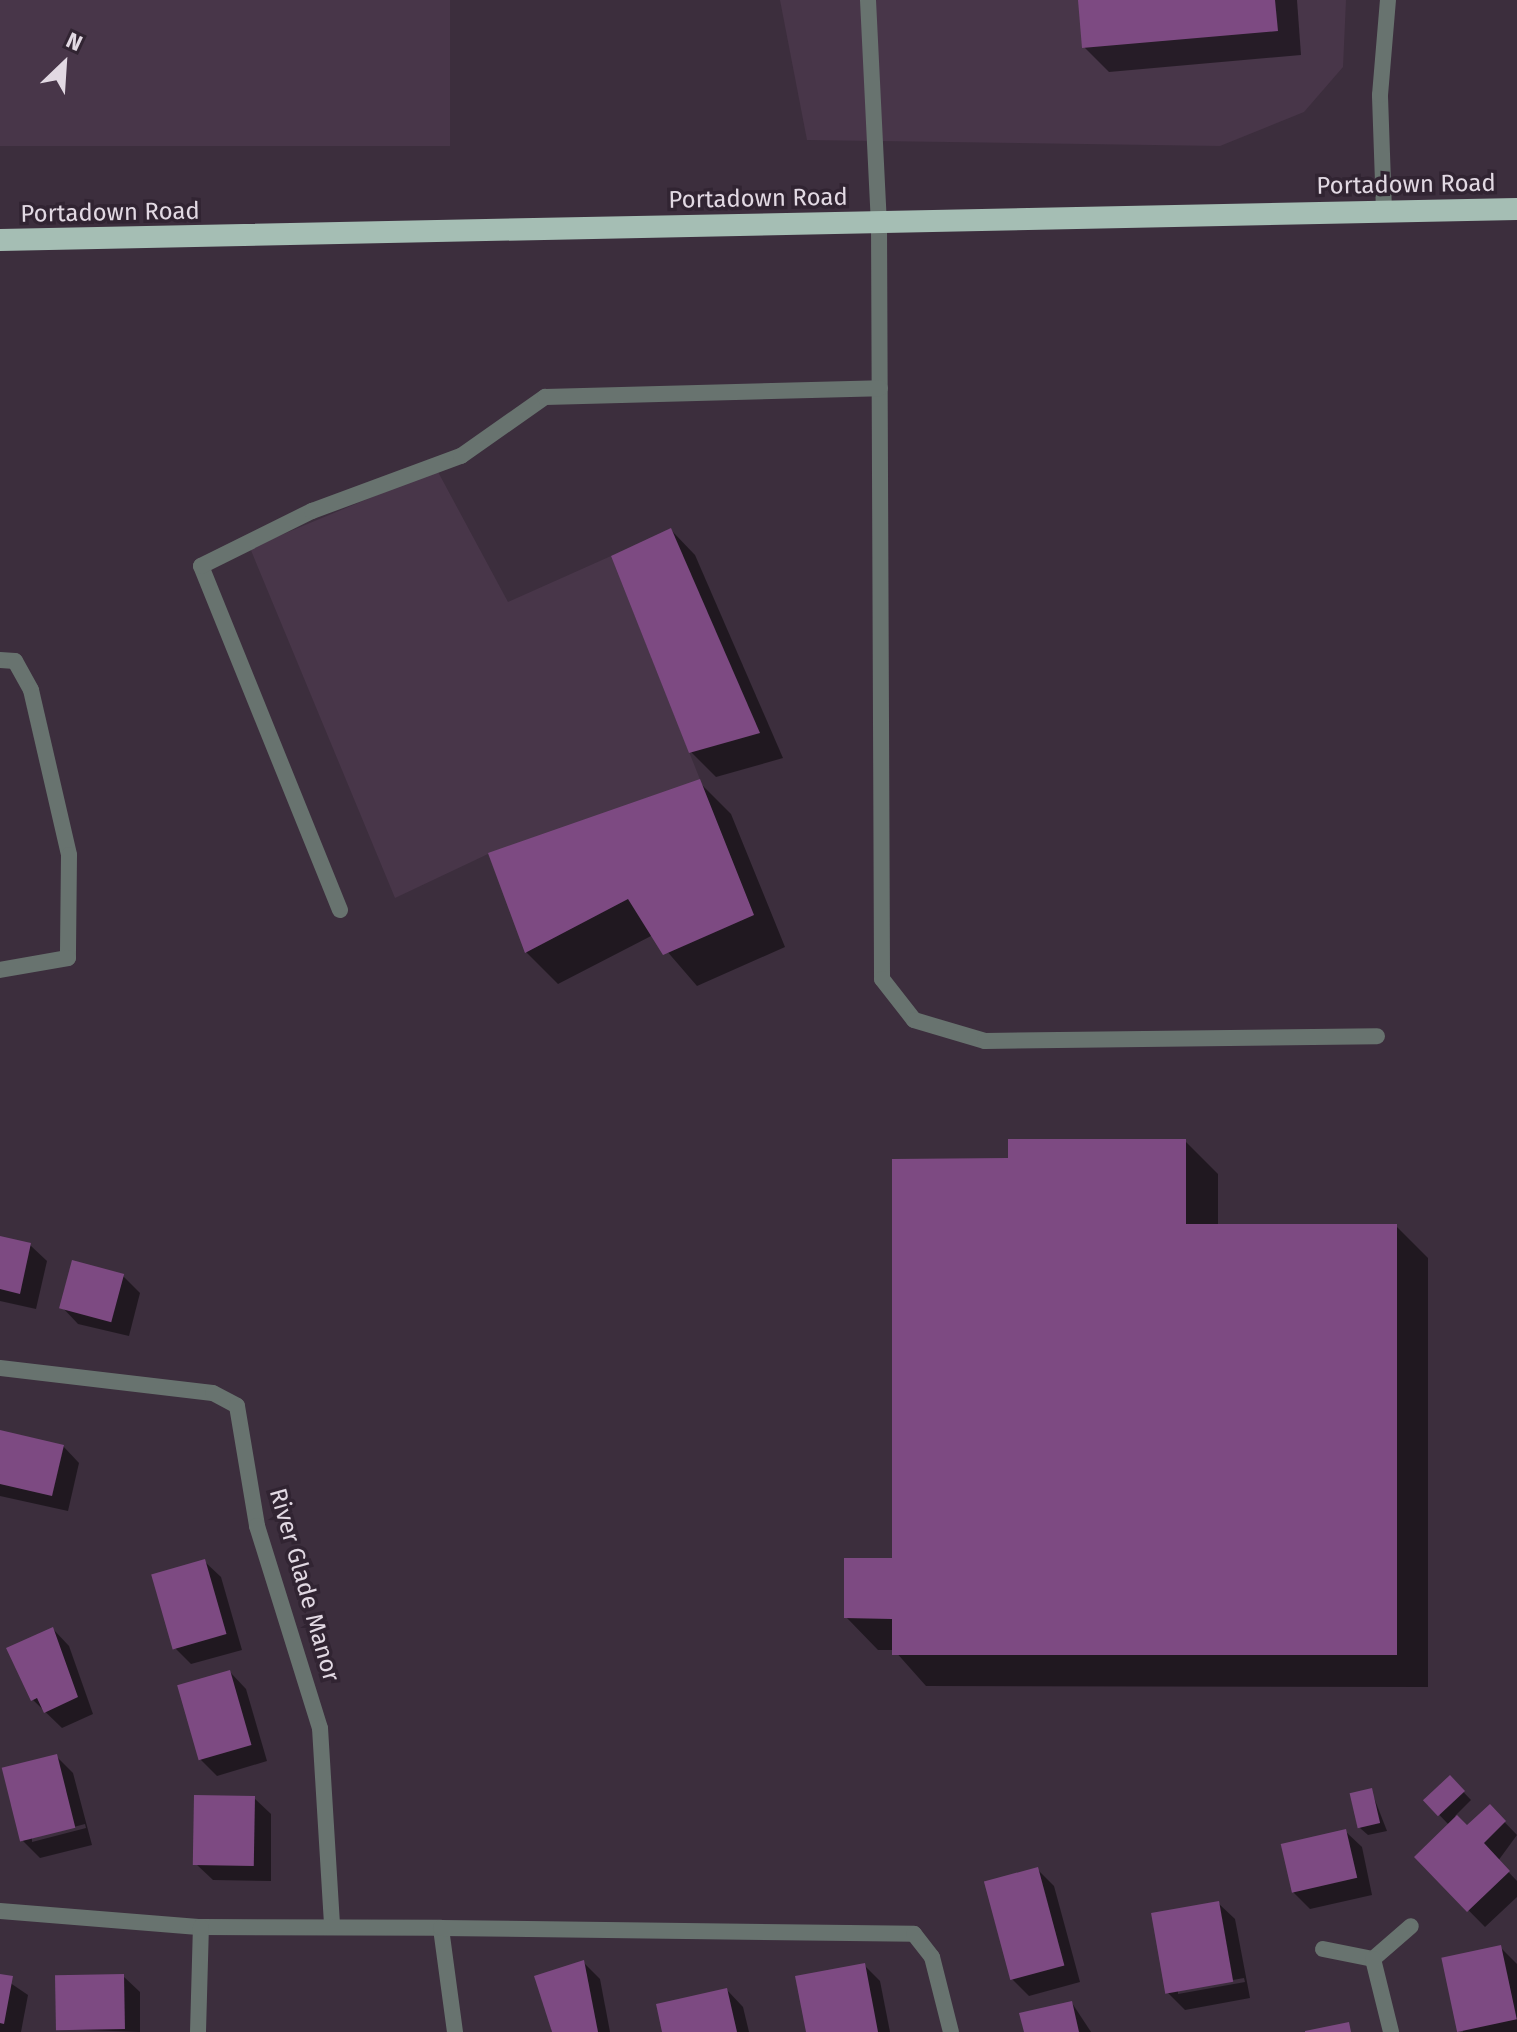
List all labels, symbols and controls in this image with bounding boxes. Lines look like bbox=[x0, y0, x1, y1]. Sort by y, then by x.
north arrow bbox=[24, 24, 104, 104]
text: N bbox=[62, 26, 87, 57]
street label: Portadown Road bbox=[1316, 169, 1496, 201]
street label: Portadown Road bbox=[668, 183, 848, 215]
street label: Portadown Road bbox=[20, 197, 200, 229]
street label: River Glade Manor bbox=[263, 1485, 345, 1685]

